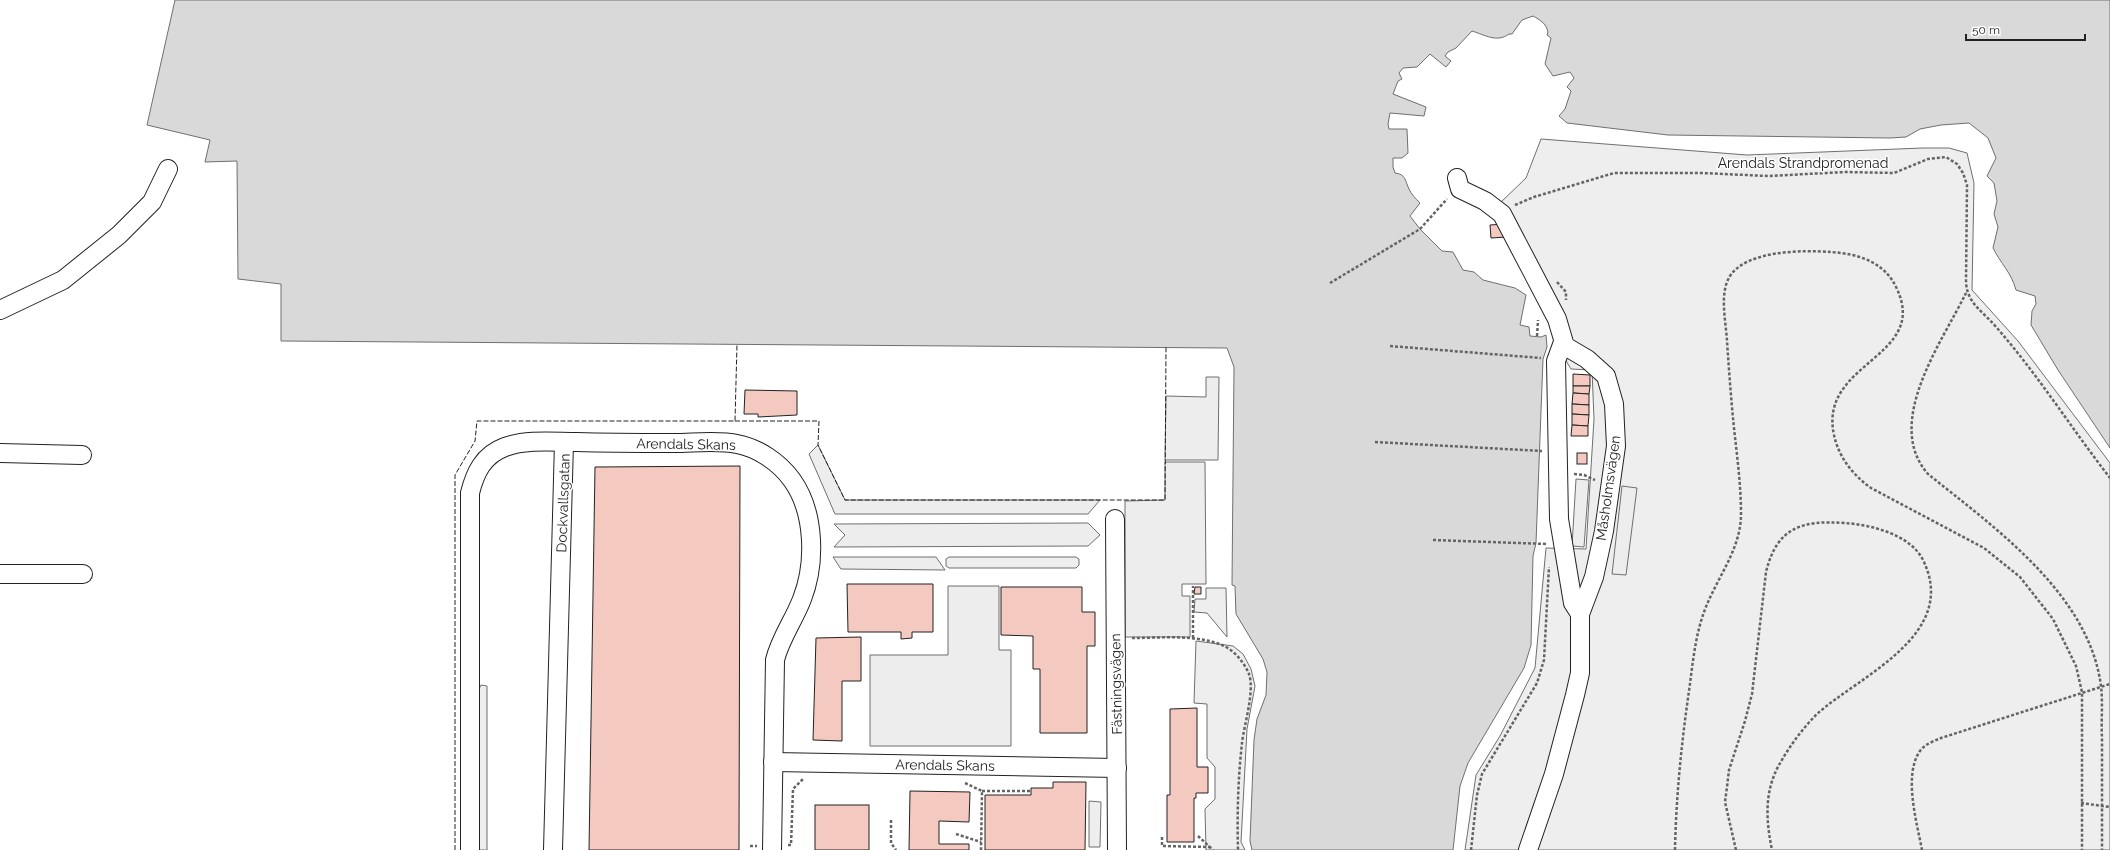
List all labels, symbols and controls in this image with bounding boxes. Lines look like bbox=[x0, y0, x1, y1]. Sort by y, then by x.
scale bar bbox=[1966, 16, 2085, 42]
text: 50 m bbox=[1972, 23, 2000, 37]
street label: Arendals Strandpromenad bbox=[1718, 155, 1888, 171]
street label: Måsholmsvägen bbox=[1593, 434, 1623, 542]
street label: Arendals Skans bbox=[636, 435, 736, 453]
street label: Dockvallsgatan bbox=[553, 453, 573, 553]
street label: Fästningsvägen bbox=[1107, 633, 1125, 735]
street label: Arendals Skans bbox=[895, 756, 995, 774]

